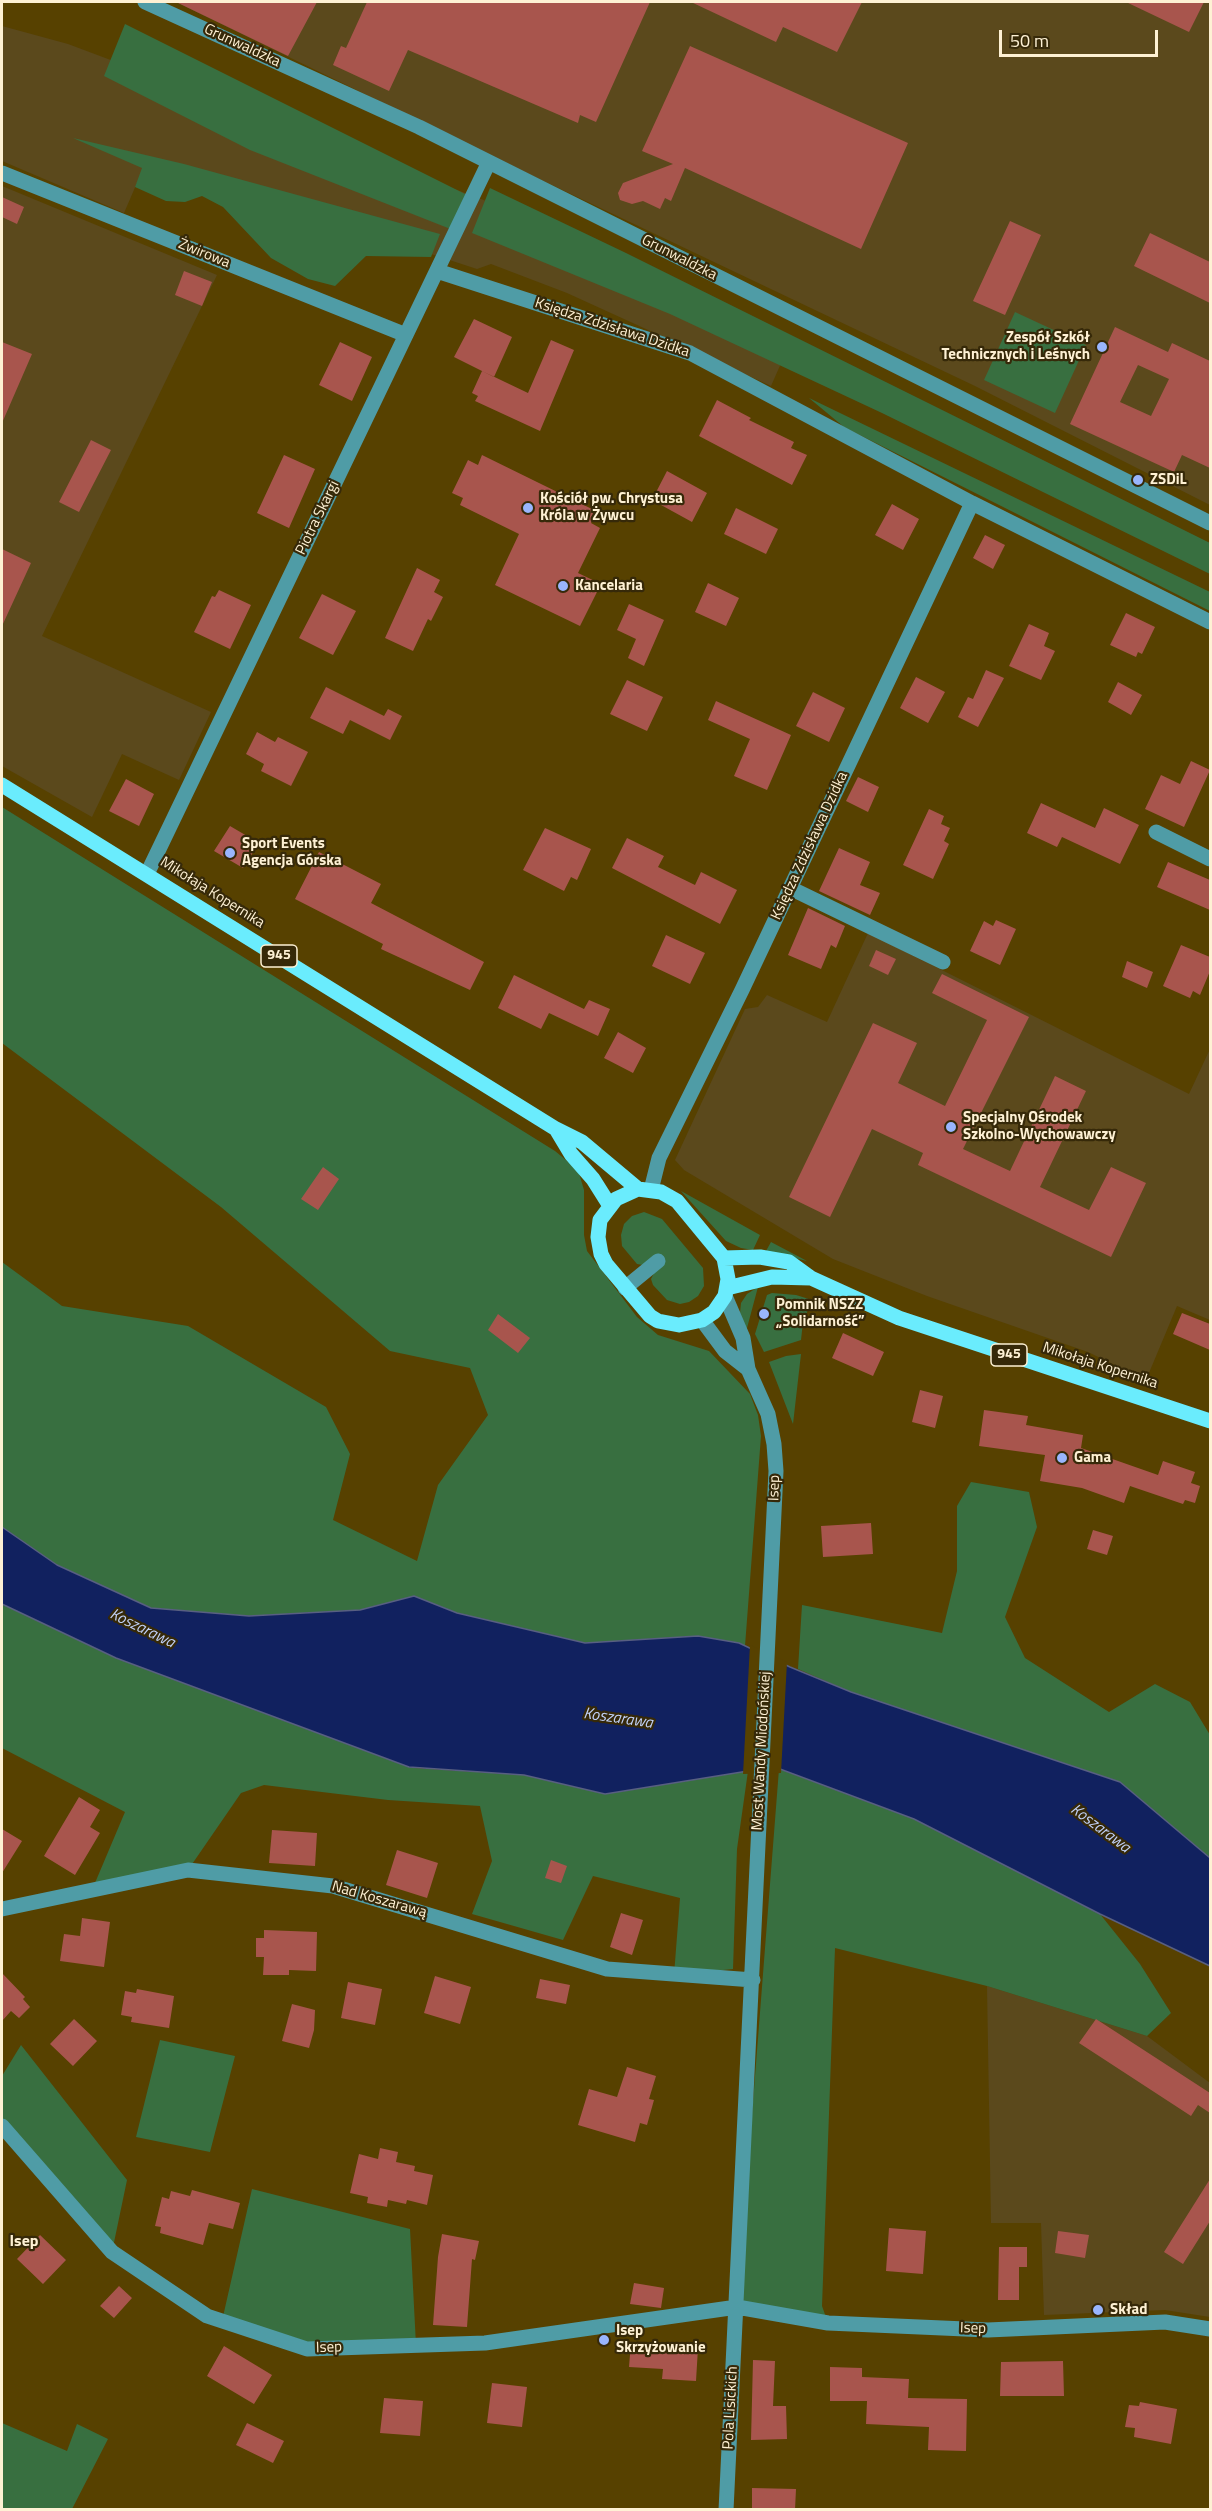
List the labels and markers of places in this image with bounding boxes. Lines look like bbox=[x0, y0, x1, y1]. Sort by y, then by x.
place label: Zespół Szkół Technicznych i Leśnych bbox=[941, 329, 1090, 364]
marker: Zespół Szkół Technicznych i Leśnych bbox=[1095, 340, 1109, 354]
place label: ZSDiL bbox=[1150, 471, 1187, 489]
marker: ZSDiL bbox=[1131, 473, 1145, 487]
place label: Kościół pw. Chrystusa Króla w Żywcu bbox=[540, 490, 683, 525]
marker: Kościół pw. Chrystusa Króla w Żywcu bbox=[521, 501, 535, 515]
place label: Kancelaria bbox=[575, 577, 643, 595]
marker: Kancelaria bbox=[556, 579, 570, 593]
place label: Sport Events Agencja Górska bbox=[242, 835, 342, 870]
marker: Sport Events Agencja Górska bbox=[223, 846, 237, 860]
place label: Specjalny Ośrodek Szkolno-Wychowawczy bbox=[963, 1109, 1116, 1144]
marker: Specjalny Ośrodek Szkolno-Wychowawczy bbox=[944, 1120, 958, 1134]
place label: Pomnik NSZZ „Solidarność” bbox=[776, 1296, 864, 1331]
marker: Pomnik NSZZ „Solidarność” bbox=[757, 1307, 771, 1321]
place label: Gama bbox=[1074, 1449, 1111, 1467]
marker: Gama bbox=[1055, 1451, 1069, 1465]
place label: Skład bbox=[1110, 2301, 1147, 2319]
marker: Skład bbox=[1091, 2303, 1105, 2317]
place label: Isep Skrzyżowanie bbox=[616, 2322, 706, 2357]
marker: Isep Skrzyżowanie bbox=[597, 2333, 611, 2347]

